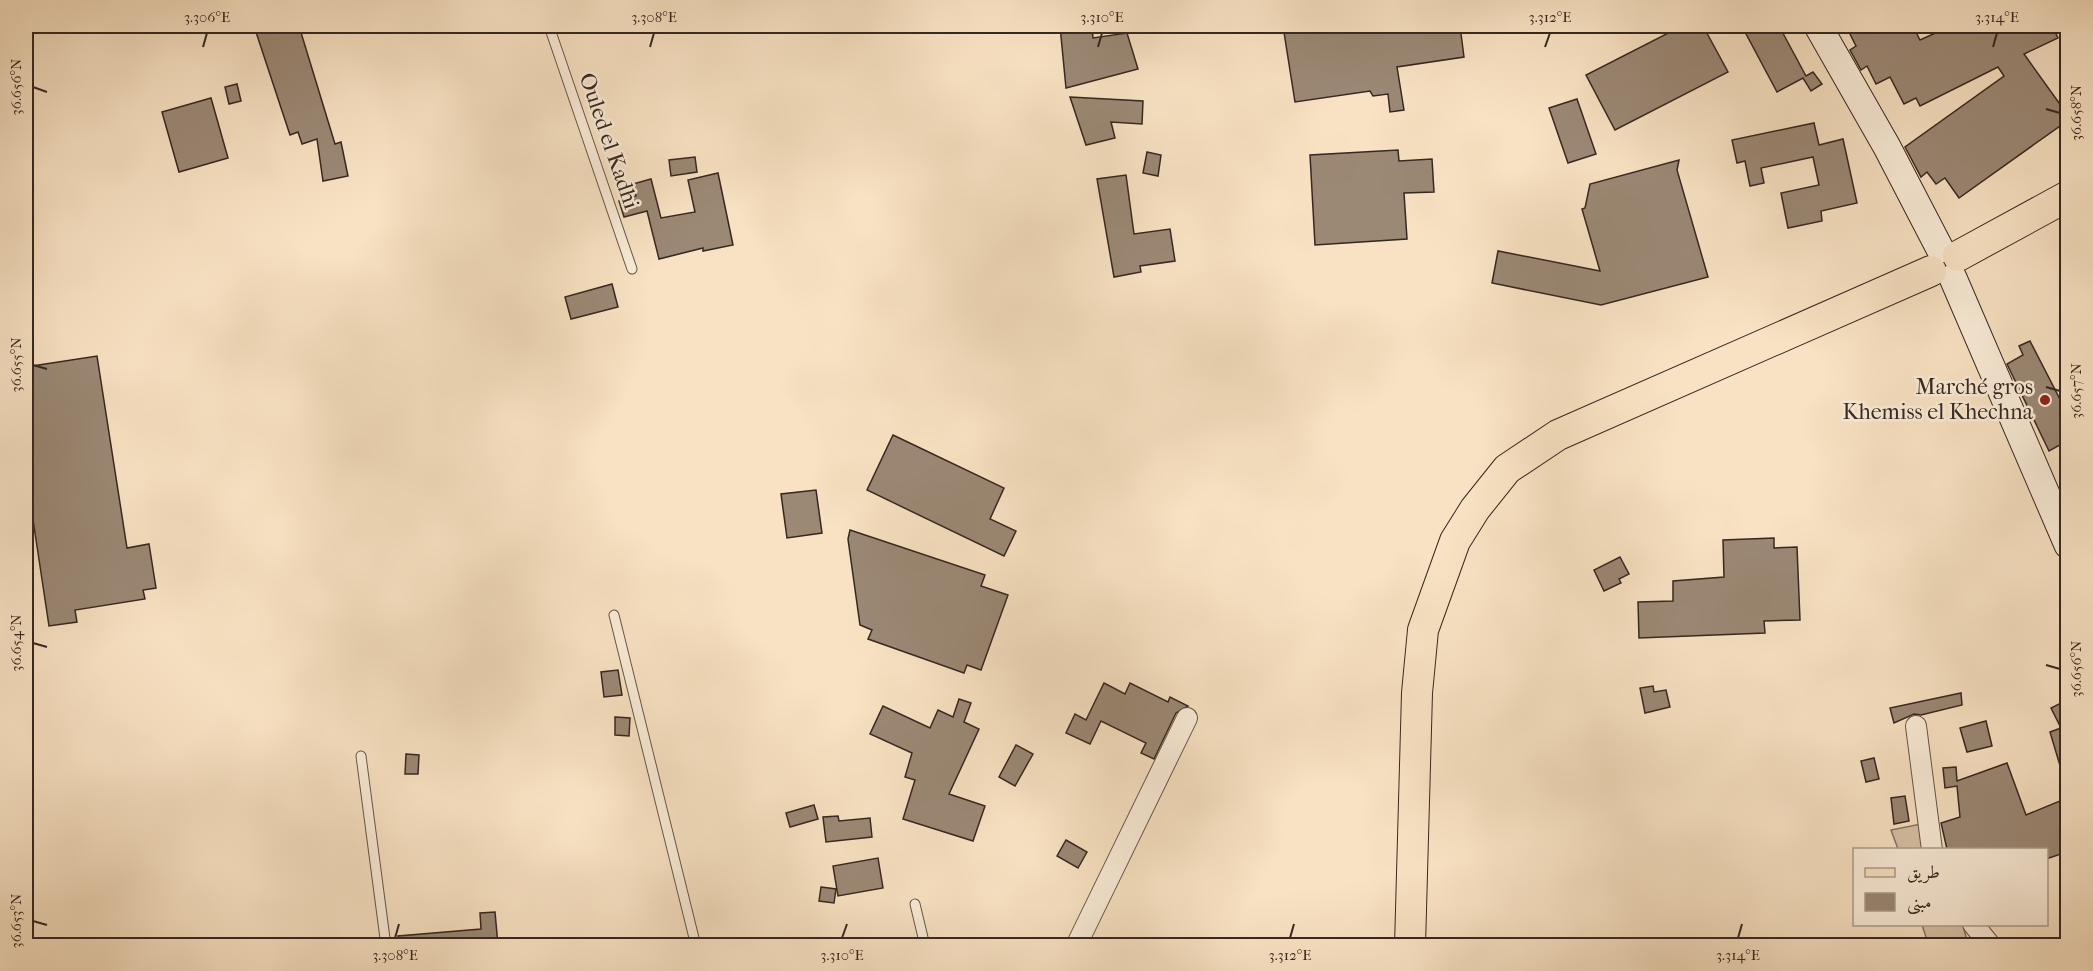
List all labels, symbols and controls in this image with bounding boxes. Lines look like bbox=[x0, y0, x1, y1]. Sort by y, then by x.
text: 3.306°E bbox=[184, 8, 230, 26]
text: 3.308°E bbox=[631, 8, 677, 26]
text: 3.310°E bbox=[1080, 8, 1124, 26]
text: 3.312°E bbox=[1529, 8, 1571, 26]
text: 3.314°E bbox=[1975, 8, 2019, 26]
text: 36.656°N bbox=[7, 58, 25, 115]
street label: Ouled el Kadhi bbox=[574, 70, 645, 213]
text: 36.658°N bbox=[2067, 84, 2085, 141]
text: 36.655°N bbox=[7, 337, 25, 393]
text: 36.657°N bbox=[2067, 362, 2085, 419]
place label: Marché gros Khemiss el Khechna bbox=[1842, 374, 2034, 425]
marker: Marché gros Khemiss el Khechna bbox=[2038, 393, 2052, 407]
text: 36.654°N bbox=[7, 614, 25, 672]
text: 36.656°N bbox=[2067, 640, 2085, 697]
legend bbox=[1853, 848, 2048, 926]
text: طريق bbox=[1907, 862, 1940, 884]
text: مبنى bbox=[1907, 892, 1932, 915]
text: 36.653°N bbox=[7, 893, 25, 948]
text: 3.308°E bbox=[372, 946, 418, 964]
text: 3.310°E bbox=[820, 946, 864, 964]
text: 3.312°E bbox=[1269, 946, 1311, 964]
text: 3.314°E bbox=[1716, 946, 1760, 964]

